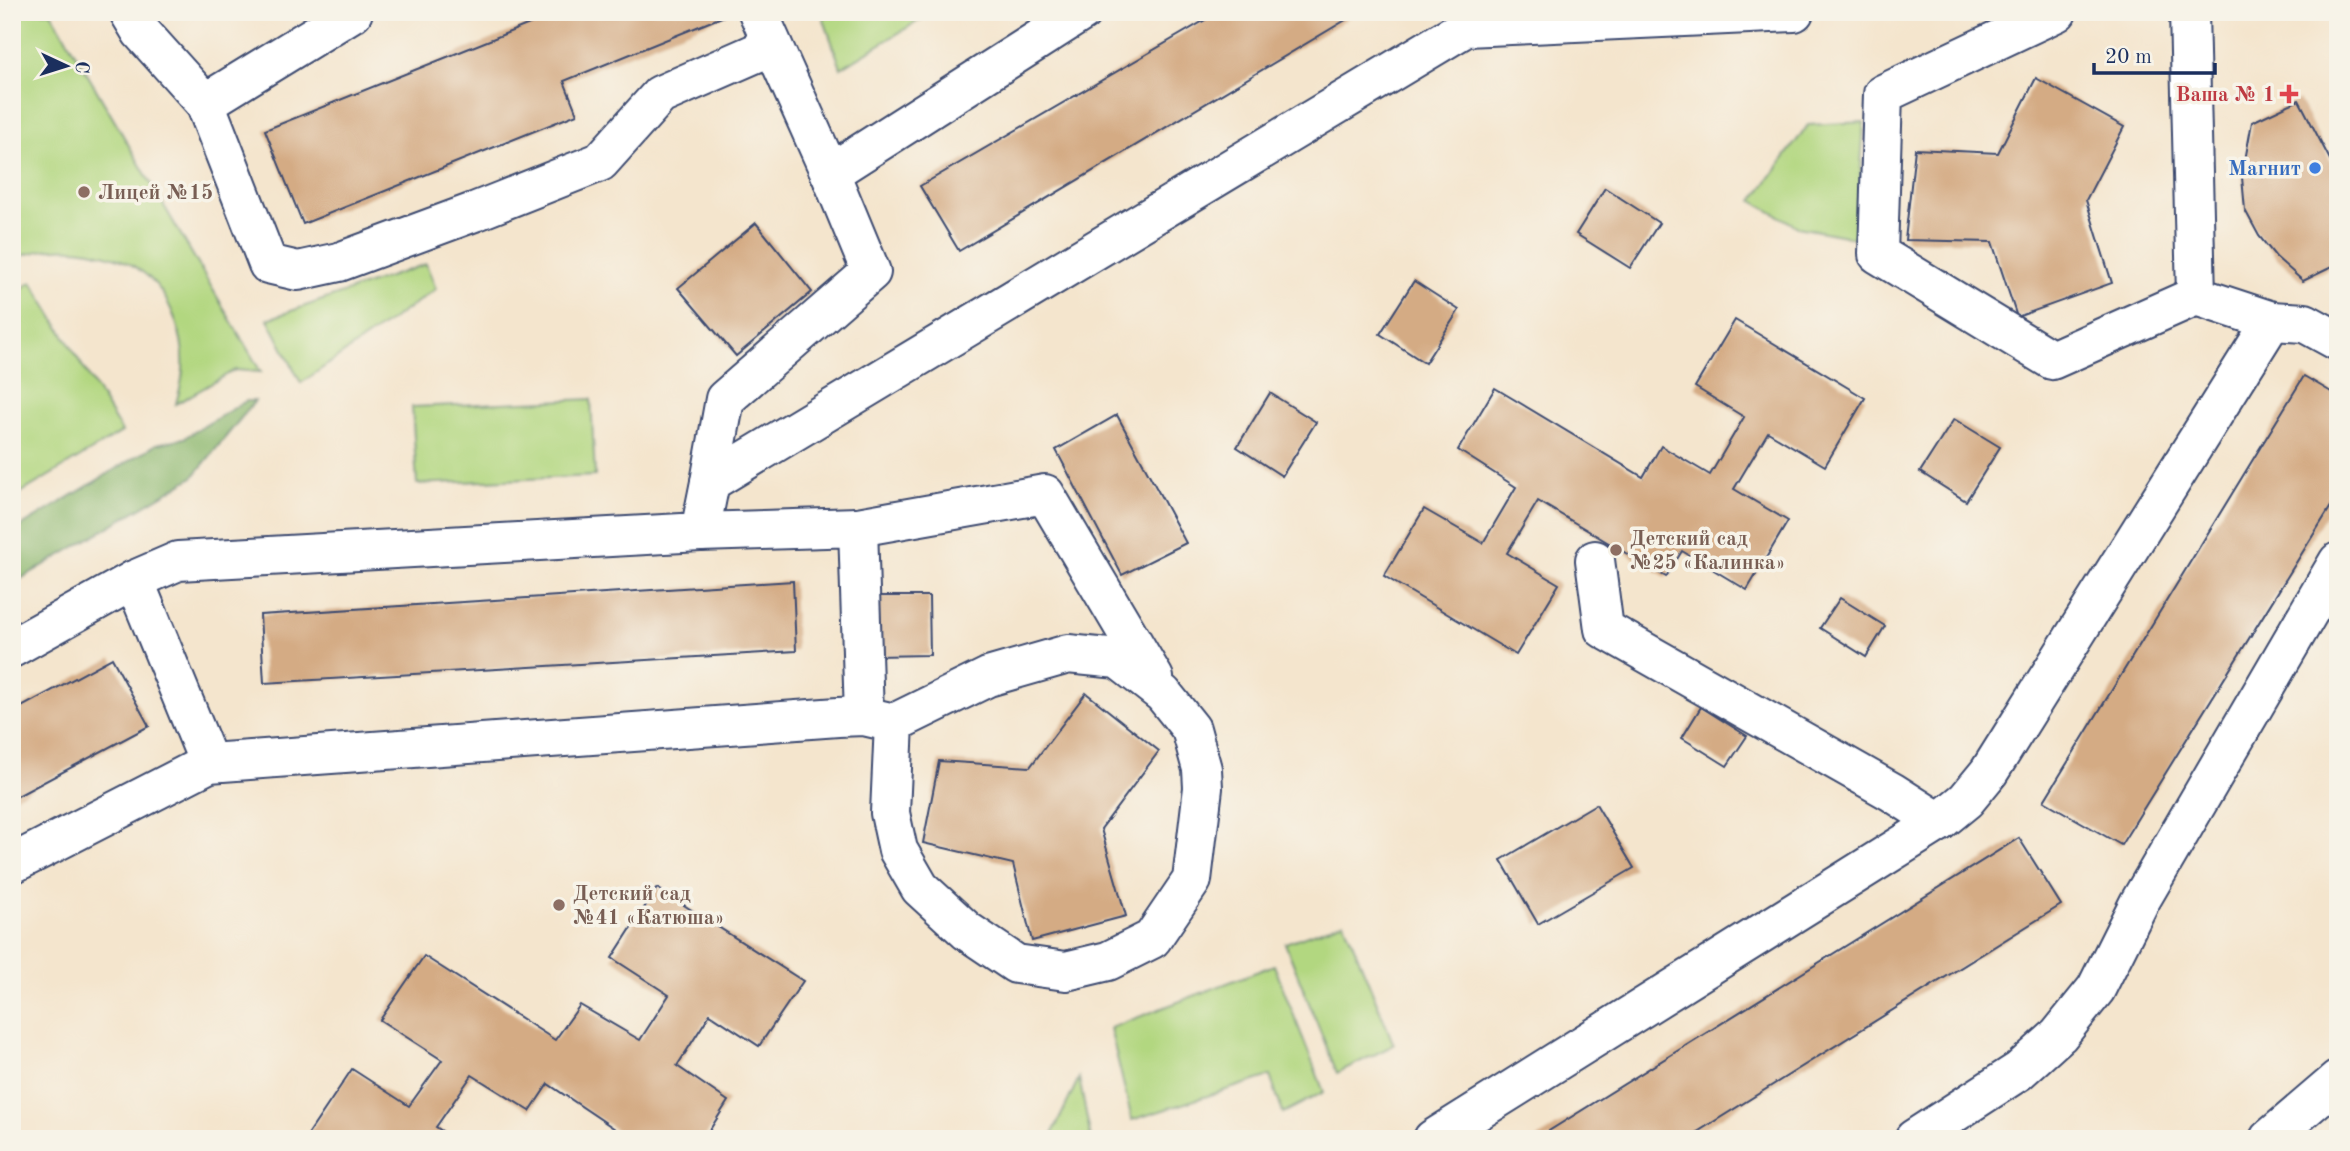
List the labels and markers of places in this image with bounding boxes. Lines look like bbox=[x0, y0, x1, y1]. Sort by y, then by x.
place label: Ваша № 1 bbox=[2176, 85, 2275, 106]
marker: Ваша № 1 bbox=[2281, 86, 2297, 102]
place label: Магнит bbox=[2228, 159, 2301, 180]
marker: Магнит bbox=[2307, 160, 2323, 176]
place label: Лицей №15 bbox=[98, 183, 213, 204]
marker: Лицей №15 bbox=[76, 184, 92, 200]
place label: Детский сад №25 «Калинка» bbox=[1630, 529, 1786, 574]
marker: Детский сад №25 «Калинка» bbox=[1608, 542, 1624, 558]
place label: Детский сад №41 «Катюша» bbox=[573, 884, 725, 929]
marker: Детский сад №41 «Катюша» bbox=[551, 897, 567, 913]

